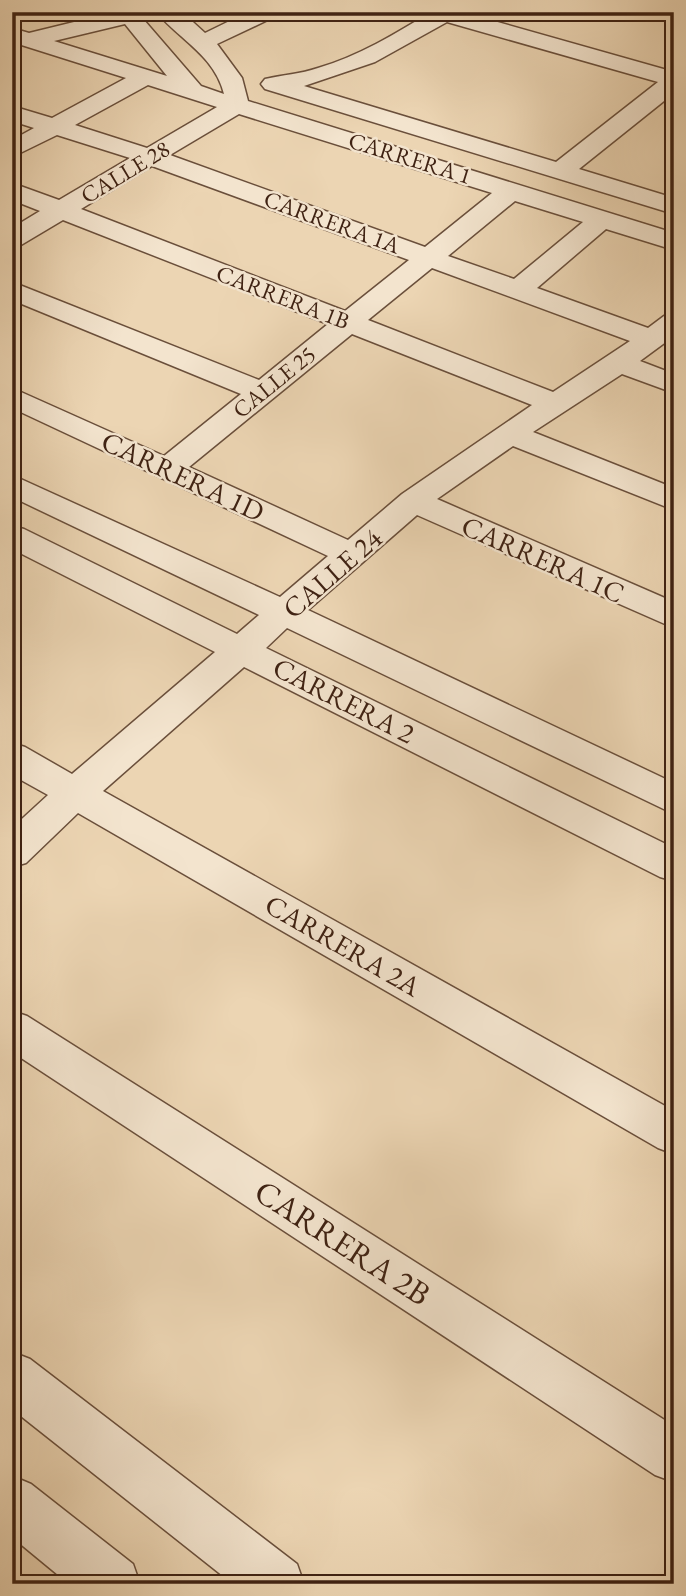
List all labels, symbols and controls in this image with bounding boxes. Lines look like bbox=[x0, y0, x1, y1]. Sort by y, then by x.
street label: CARRERA 1 bbox=[345, 125, 475, 191]
street label: CALLE 28 bbox=[75, 134, 175, 210]
street label: CARRERA 1A bbox=[260, 183, 405, 261]
street label: CARRERA 1B bbox=[212, 258, 354, 336]
street label: CALLE 25 bbox=[226, 339, 322, 425]
street label: CARRERA 1D bbox=[96, 423, 270, 529]
street label: CARRERA 1C bbox=[456, 507, 630, 611]
street label: CALLE 24 bbox=[275, 520, 390, 626]
street label: CARRERA 2 bbox=[267, 649, 421, 751]
street label: CARRERA 2A bbox=[259, 886, 428, 1004]
street label: CARRERA 2B bbox=[247, 1170, 439, 1315]

